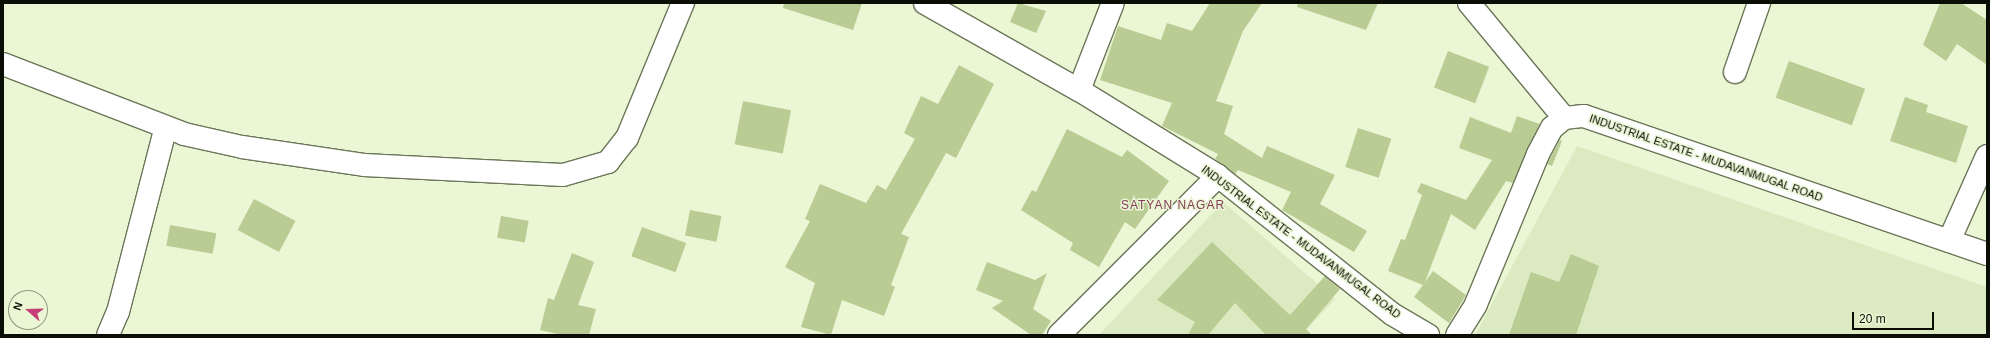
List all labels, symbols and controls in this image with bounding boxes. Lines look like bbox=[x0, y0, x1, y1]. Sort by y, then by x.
street label: INDUSTRIAL ESTATE - MUDAVANMUGAL ROAD bbox=[1587, 112, 1825, 204]
street label: INDUSTRIAL ESTATE - MUDAVANMUGAL ROAD bbox=[1199, 162, 1403, 322]
district label: SATYAN NAGAR bbox=[1121, 199, 1225, 213]
north arrow bbox=[8, 290, 48, 330]
text: N bbox=[11, 300, 25, 312]
scale bar bbox=[1854, 304, 1936, 330]
text: 20 m bbox=[1859, 312, 1886, 326]

